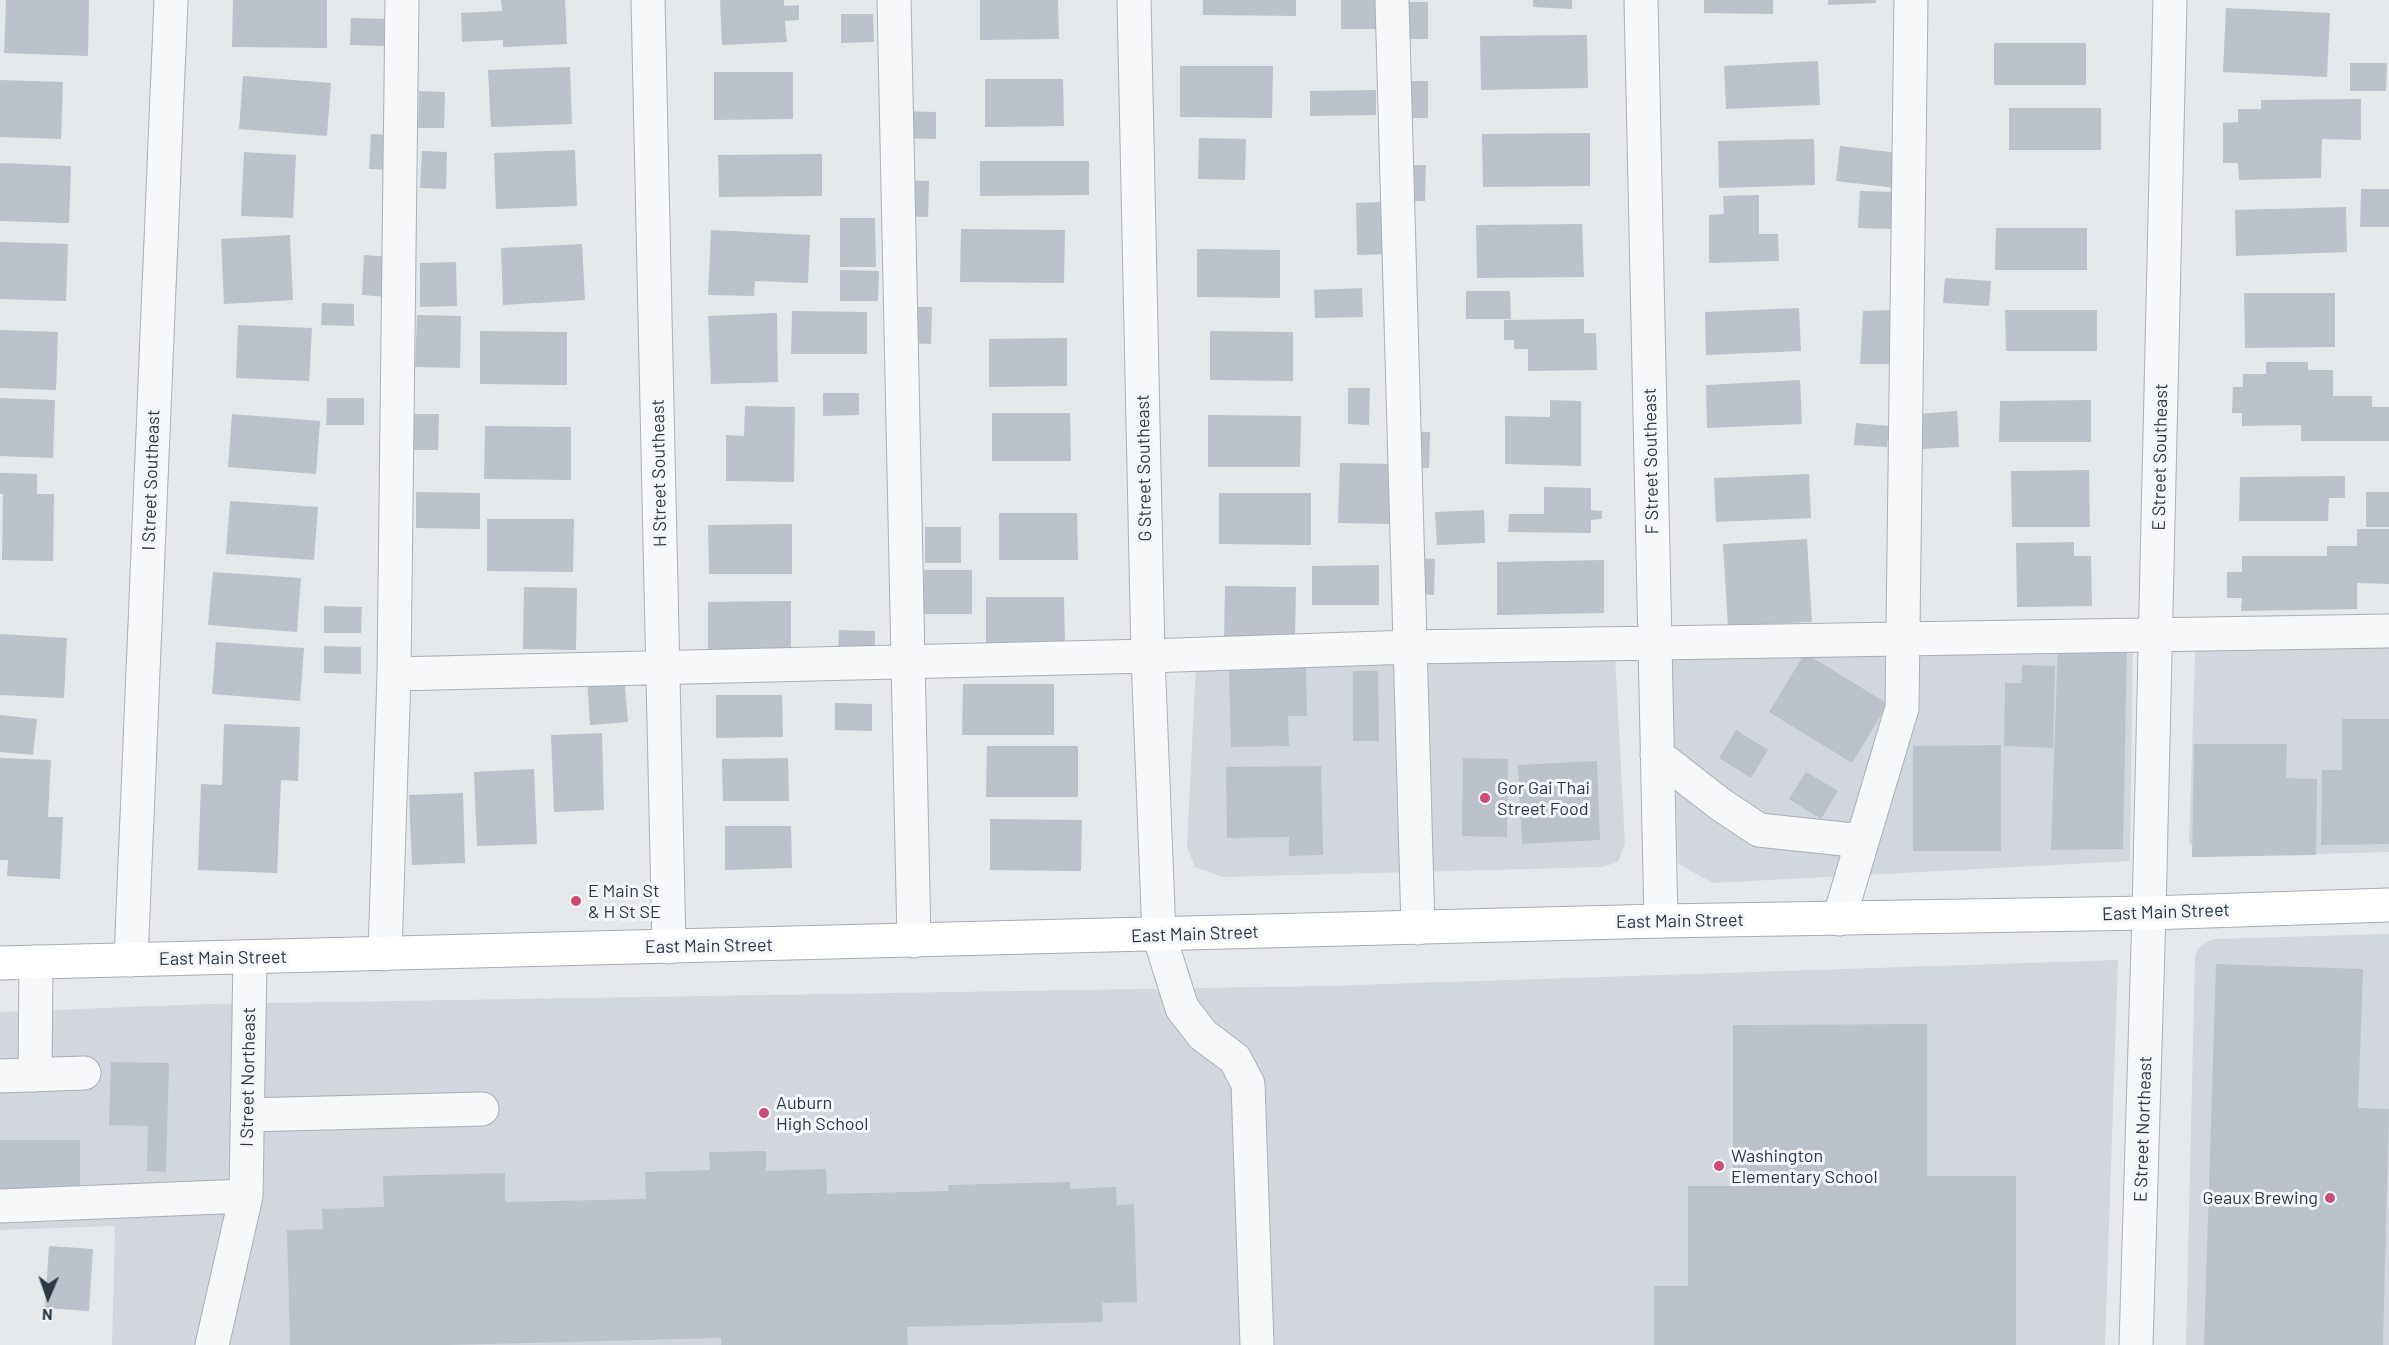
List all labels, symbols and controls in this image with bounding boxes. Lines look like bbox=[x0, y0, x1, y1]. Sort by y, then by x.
street label: E Street Southeast bbox=[2148, 383, 2172, 531]
street label: F Street Southeast bbox=[1639, 388, 1663, 534]
street label: G Street Southeast bbox=[1132, 394, 1156, 542]
street label: H Street Southeast bbox=[647, 399, 671, 547]
street label: I Street Southeast bbox=[138, 409, 164, 551]
place label: Gor Gai Thai Street Food bbox=[1497, 777, 1590, 820]
marker: Gor Gai Thai Street Food bbox=[1478, 791, 1492, 805]
place label: E Main St & H St SE bbox=[588, 880, 661, 922]
marker: E Main St & H St SE bbox=[569, 894, 583, 908]
street label: East Main Street bbox=[2102, 899, 2230, 925]
street label: East Main Street bbox=[1616, 909, 1744, 933]
street label: East Main Street bbox=[1131, 921, 1259, 947]
street label: East Main Street bbox=[645, 934, 773, 958]
street label: East Main Street bbox=[159, 946, 287, 970]
street label: I Street Northeast bbox=[236, 1007, 260, 1147]
street label: E Street Northeast bbox=[2130, 1056, 2156, 1202]
place label: Auburn High School bbox=[776, 1092, 869, 1134]
marker: Auburn High School bbox=[757, 1106, 771, 1120]
place label: Washington Elementary School bbox=[1731, 1145, 1878, 1188]
marker: Washington Elementary School bbox=[1712, 1159, 1726, 1173]
place label: Geaux Brewing bbox=[2202, 1187, 2318, 1209]
marker: Geaux Brewing bbox=[2323, 1191, 2337, 1205]
north arrow bbox=[18, 1267, 78, 1327]
text: N bbox=[42, 1306, 53, 1325]

